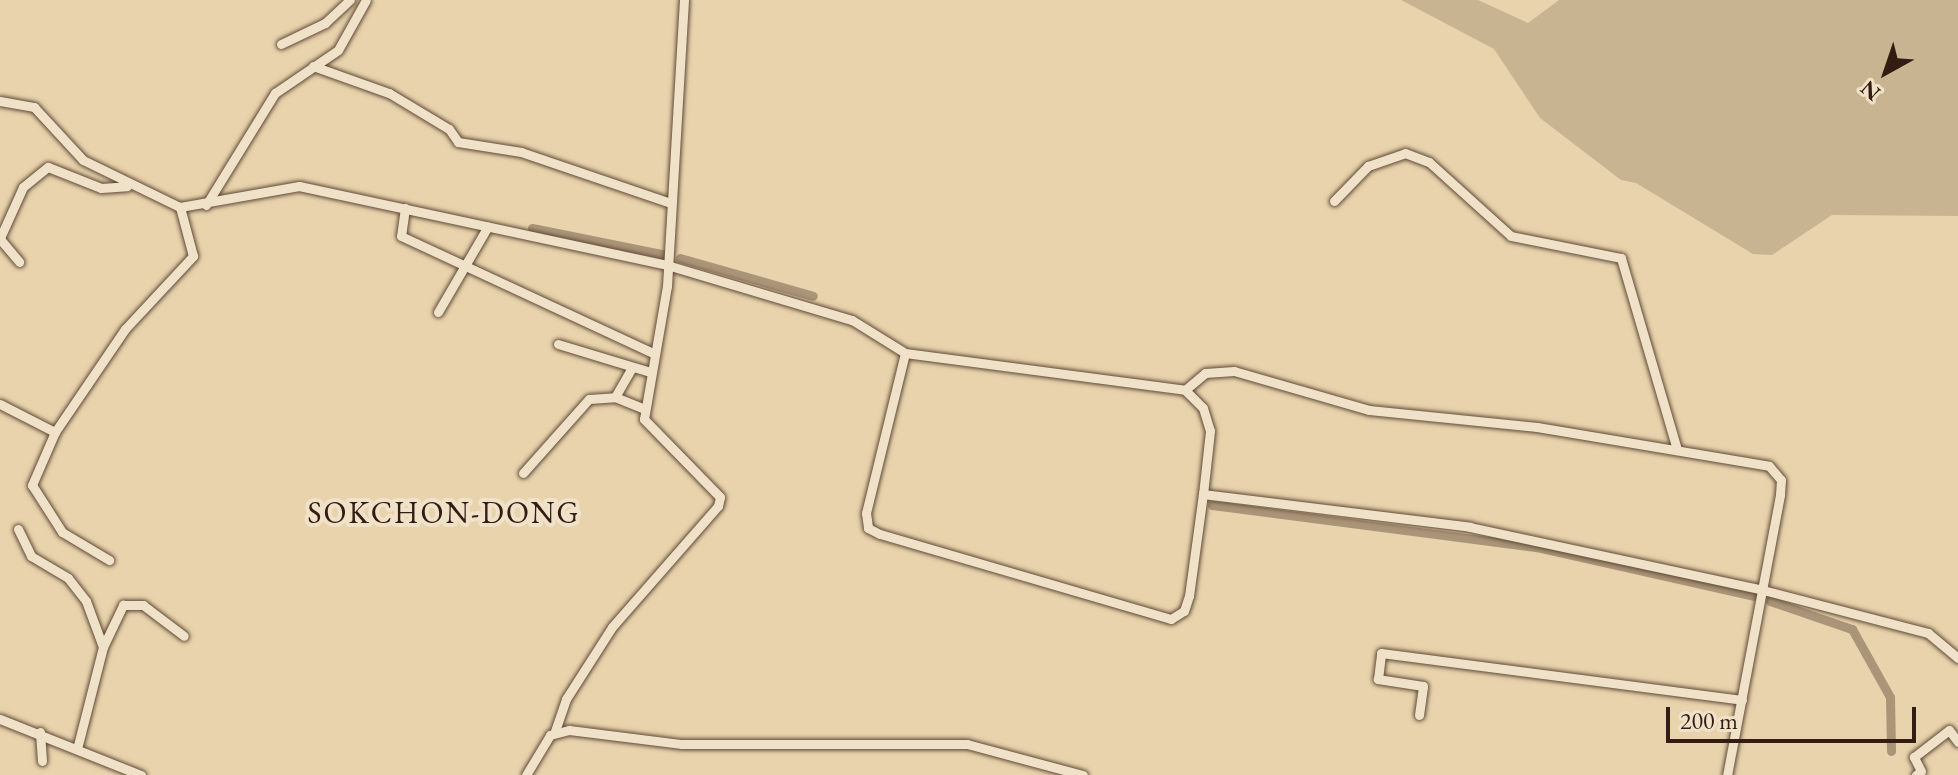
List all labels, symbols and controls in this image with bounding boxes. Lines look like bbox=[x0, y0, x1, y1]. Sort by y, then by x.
north arrow bbox=[1846, 32, 1926, 112]
text: N bbox=[1854, 74, 1886, 108]
district label: SOKCHON-DONG bbox=[308, 495, 580, 531]
scale bar bbox=[1670, 691, 1920, 741]
text: 200 m bbox=[1680, 705, 1738, 736]

